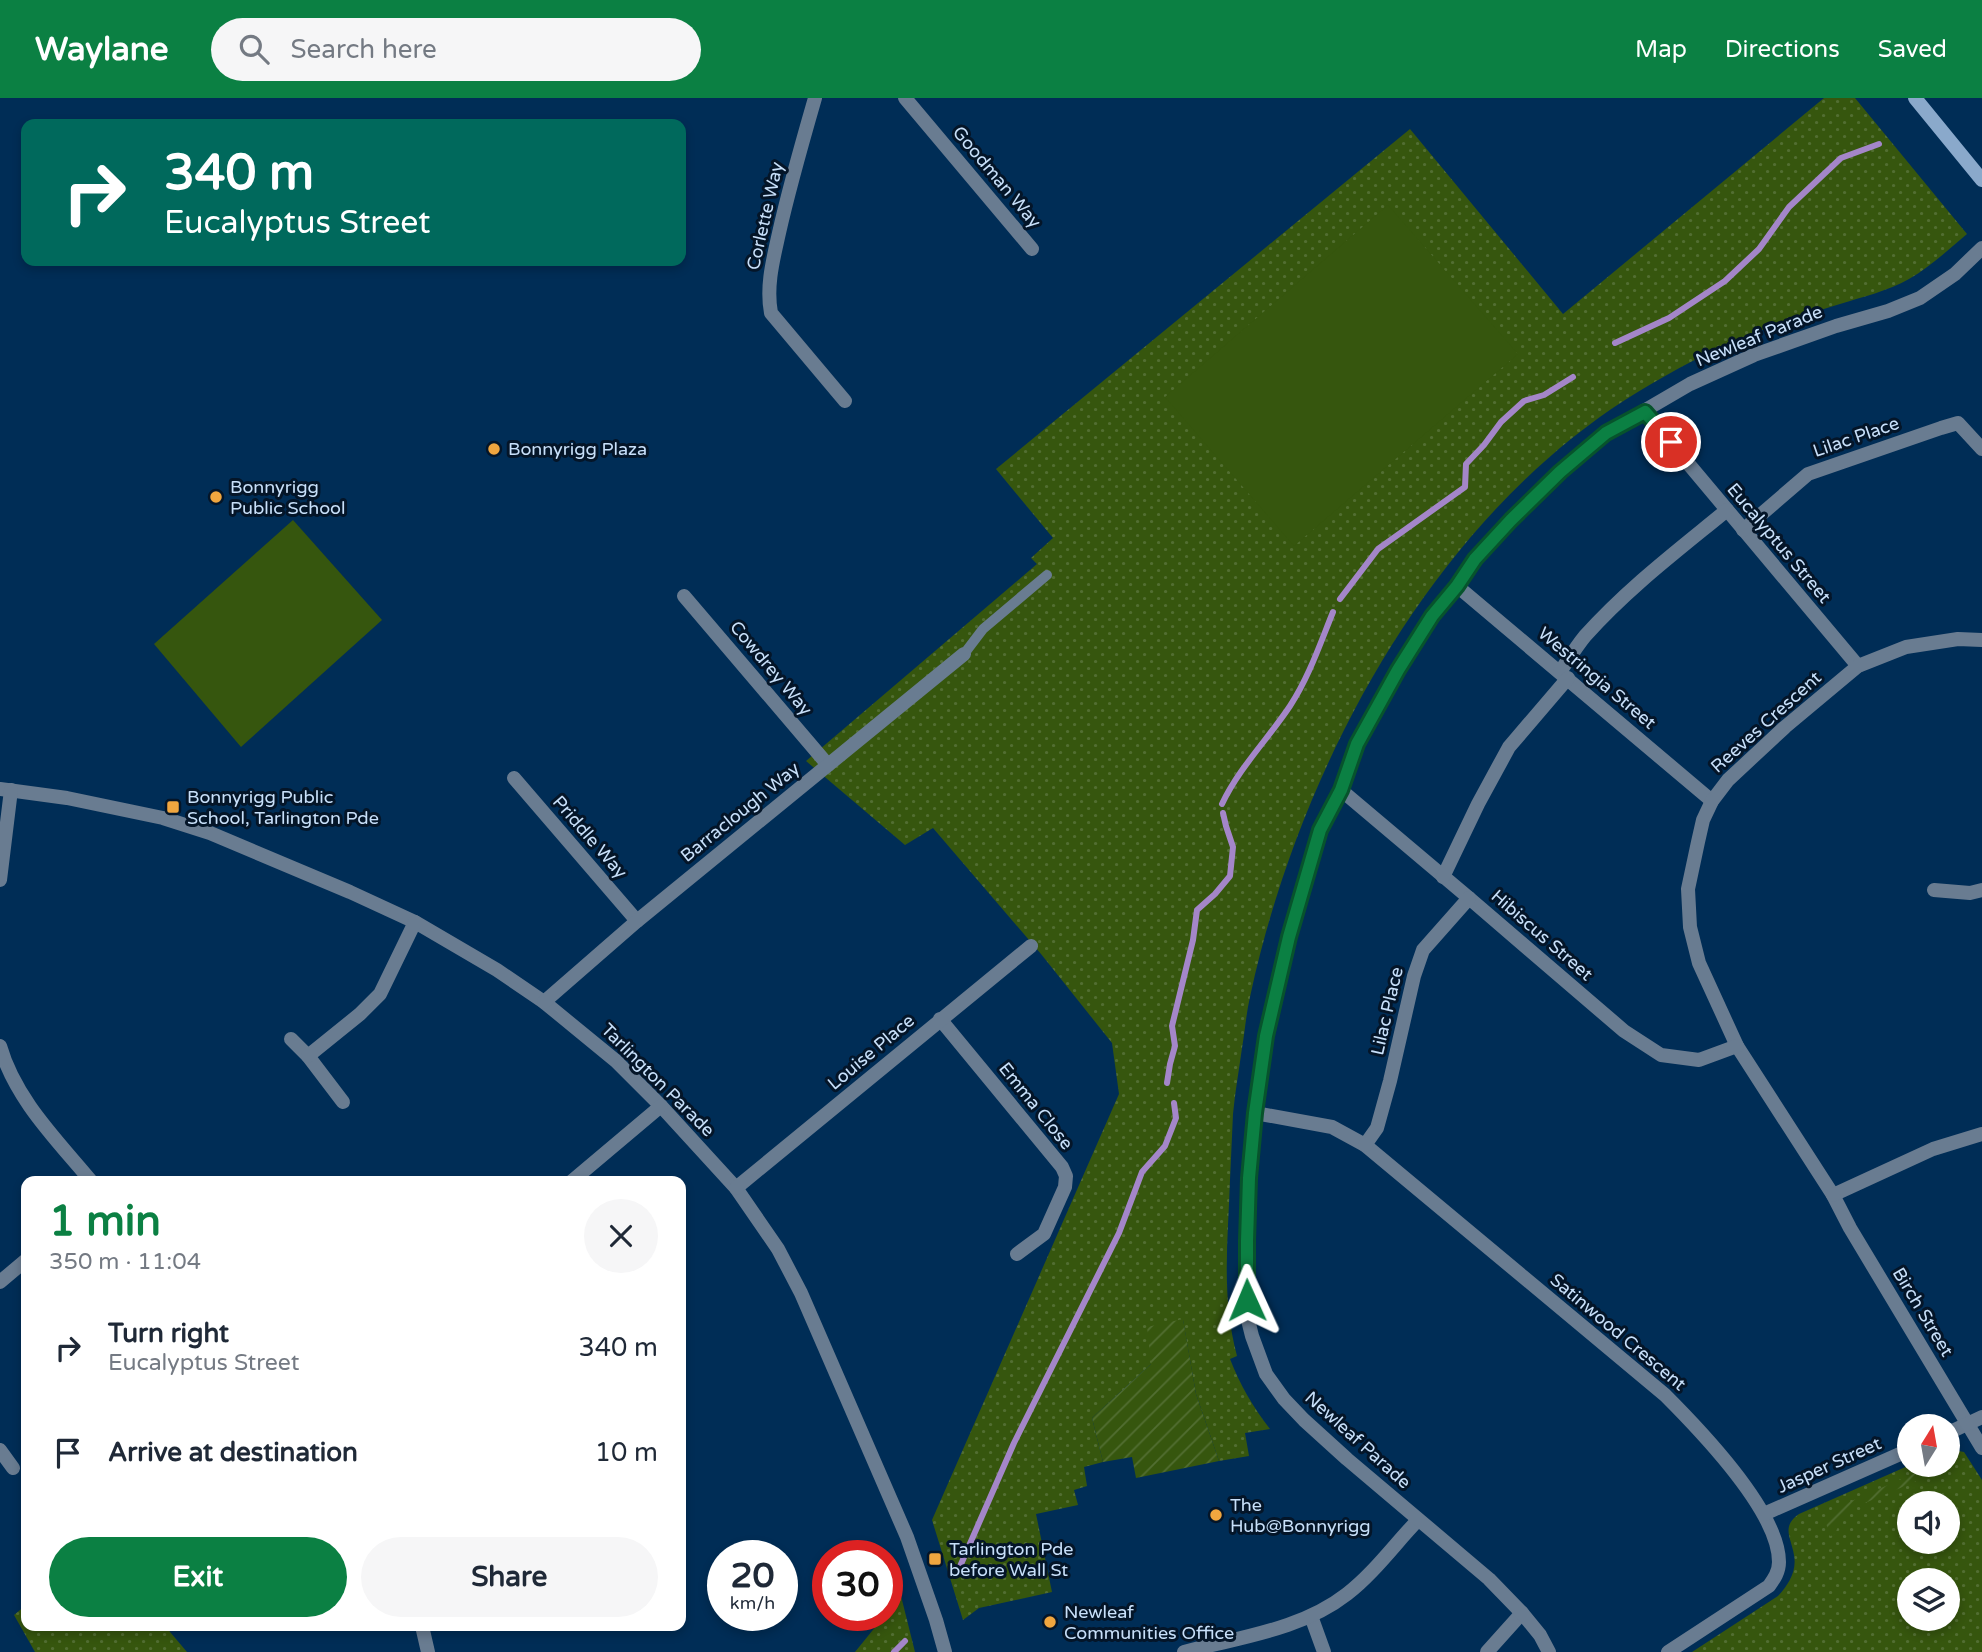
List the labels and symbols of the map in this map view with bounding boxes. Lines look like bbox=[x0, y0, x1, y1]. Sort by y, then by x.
street label: Goodman Way bbox=[948, 122, 1046, 233]
street label: Corlette Way bbox=[742, 159, 788, 272]
street label: Newleaf Parade bbox=[1692, 301, 1826, 371]
pin bbox=[1641, 412, 1701, 472]
street label: Lilac Place bbox=[1810, 412, 1902, 462]
place label: Bonnyrigg Plaza bbox=[508, 438, 647, 460]
marker: Bonnyrigg Plaza bbox=[486, 441, 502, 457]
place label: Bonnyrigg Public School bbox=[230, 476, 346, 519]
street label: Eucalyptus Street bbox=[1722, 478, 1836, 608]
marker: Bonnyrigg Public School bbox=[208, 489, 224, 505]
street label: Cowdrey Way bbox=[725, 616, 817, 720]
street label: Westringia Street bbox=[1533, 622, 1661, 734]
street label: Reeves Crescent bbox=[1706, 667, 1826, 777]
street label: Barraclough Way bbox=[676, 757, 804, 867]
place label: Bonnyrigg Public School, Tarlington Pde bbox=[187, 786, 379, 829]
street label: Priddle Way bbox=[548, 791, 632, 883]
marker: Bonnyrigg Public School, Tarlington Pde bbox=[165, 799, 181, 815]
street label: Hibiscus Street bbox=[1487, 885, 1597, 985]
street label: Lilac Place bbox=[1366, 965, 1408, 1057]
street label: Louise Place bbox=[823, 1009, 919, 1095]
street label: Tarlington Parade bbox=[597, 1019, 719, 1141]
street label: Emma Close bbox=[994, 1058, 1078, 1154]
position arrow bbox=[1210, 1263, 1284, 1337]
street label: Birch Street bbox=[1888, 1263, 1958, 1361]
street label: Satinwood Crescent bbox=[1546, 1269, 1690, 1395]
street label: Newleaf Parade bbox=[1300, 1387, 1416, 1493]
north arrow bbox=[1897, 1414, 1960, 1477]
street label: Jasper Street bbox=[1773, 1432, 1885, 1498]
place label: The Hub@Bonnyrigg bbox=[1230, 1494, 1371, 1537]
marker: The Hub@Bonnyrigg bbox=[1208, 1507, 1224, 1523]
place label: Tarlington Pde before Wall St bbox=[949, 1538, 1074, 1581]
speed limit sign: 30 bbox=[812, 1540, 903, 1631]
marker: Tarlington Pde before Wall St bbox=[927, 1551, 943, 1567]
place label: Newleaf Communities Office bbox=[1064, 1601, 1234, 1644]
marker: Newleaf Communities Office bbox=[1042, 1614, 1058, 1630]

